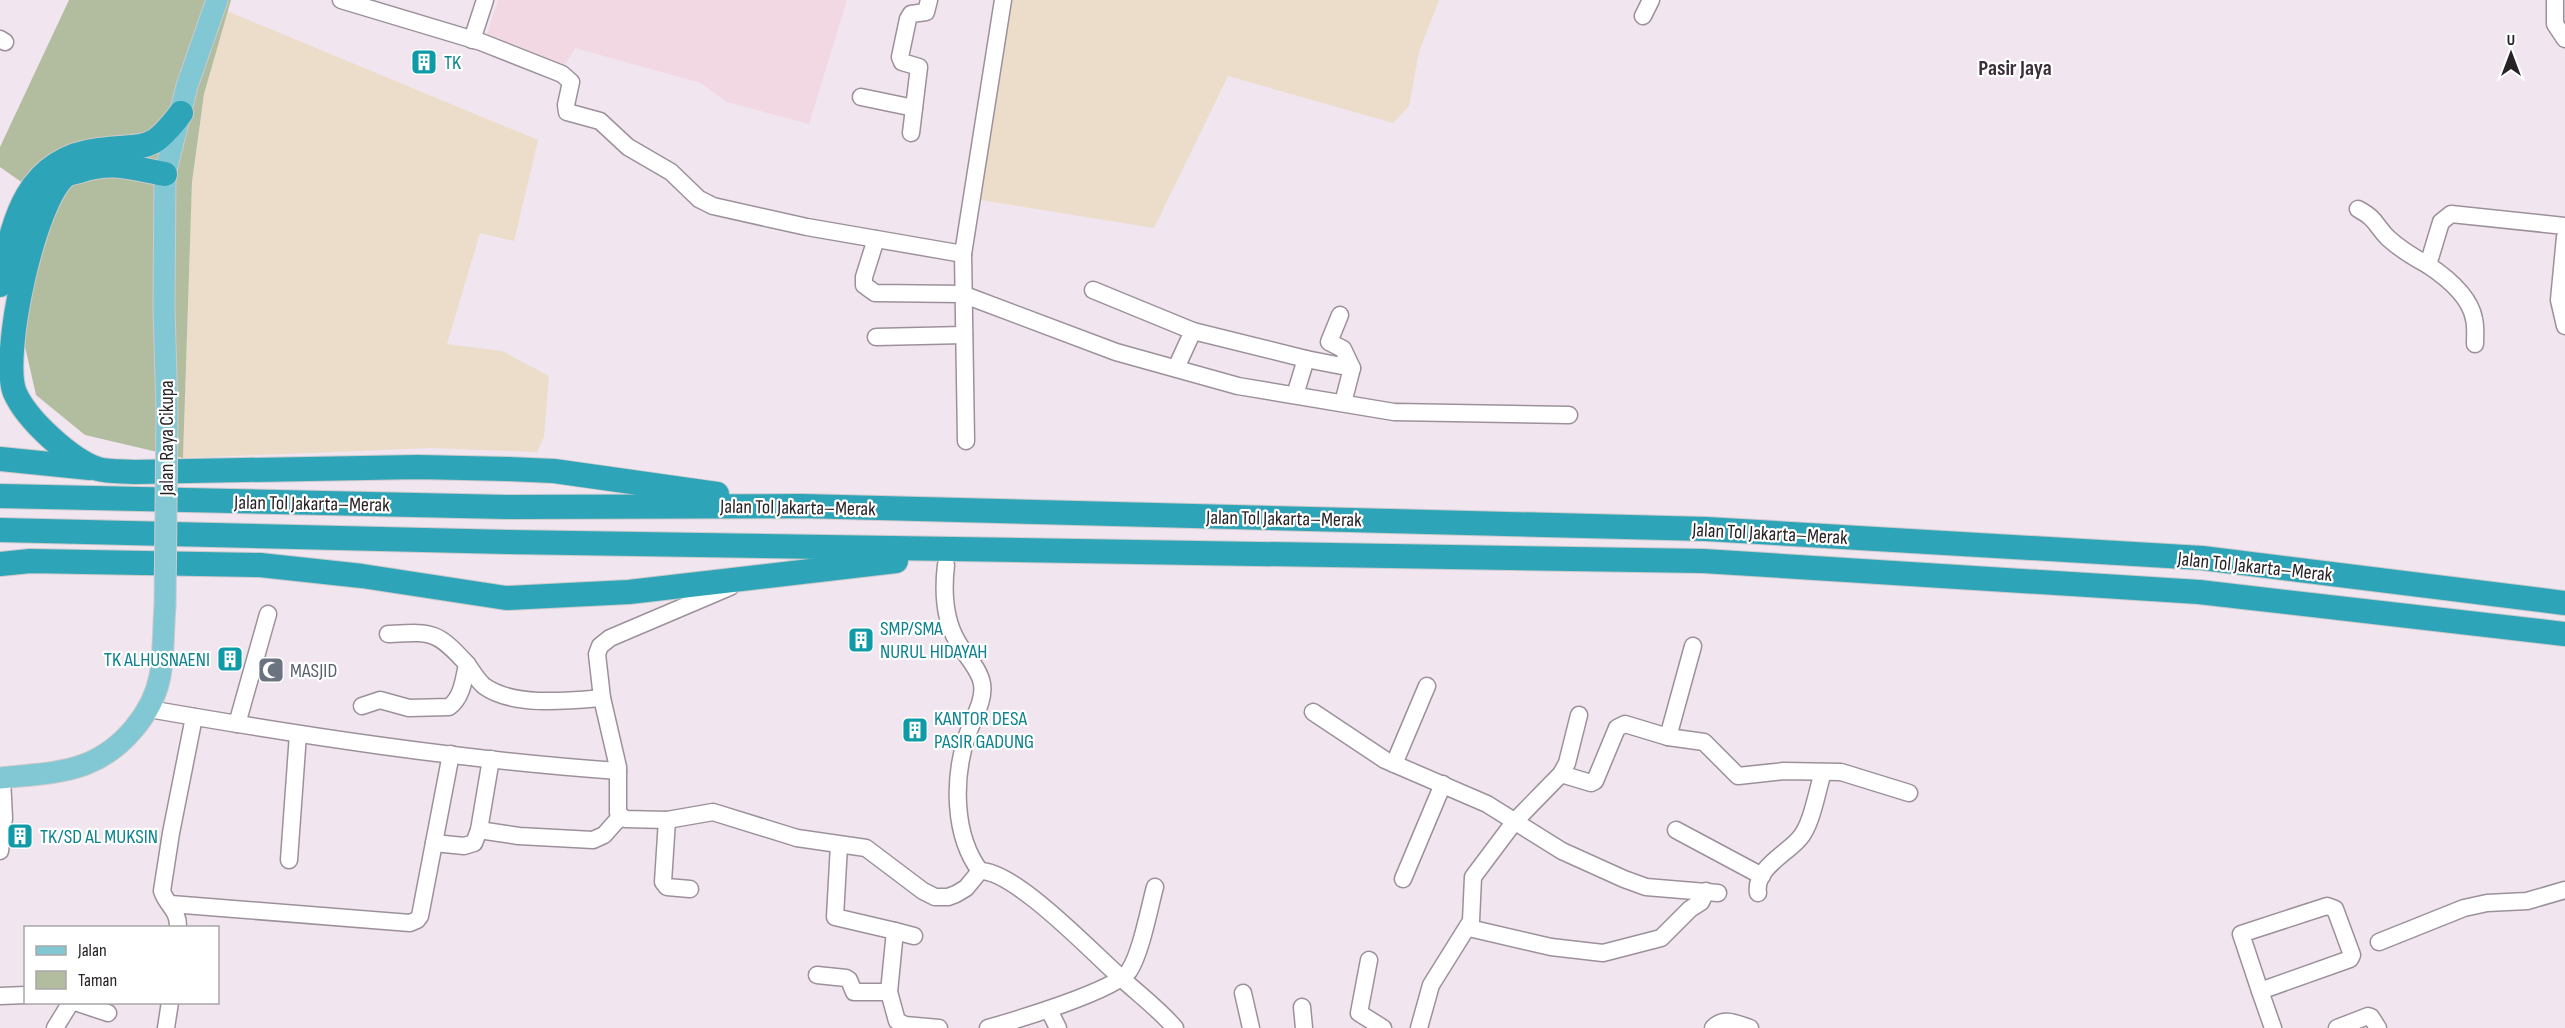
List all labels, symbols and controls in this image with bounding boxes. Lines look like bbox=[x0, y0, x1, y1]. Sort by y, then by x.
north arrow bbox=[2481, 24, 2541, 84]
text: U bbox=[2507, 31, 2515, 50]
building icon: TK bbox=[409, 47, 439, 77]
place label: TK bbox=[444, 51, 461, 75]
district label: Pasir Jaya bbox=[1978, 55, 2052, 82]
street label: Jalan Raya Cikupa bbox=[155, 380, 179, 497]
street label: Jalan Tol Jakarta–Merak bbox=[233, 491, 390, 517]
street label: Jalan Tol Jakarta–Merak bbox=[719, 495, 876, 521]
street label: Jalan Tol Jakarta–Merak bbox=[1205, 506, 1362, 532]
street label: Jalan Tol Jakarta–Merak bbox=[1691, 518, 1849, 550]
street label: Jalan Tol Jakarta–Merak bbox=[2175, 547, 2334, 587]
place label: SMP/SMA NURUL HIDAYAH bbox=[880, 617, 987, 664]
building icon: SMP/SMA NURUL HIDAYAH bbox=[846, 625, 876, 655]
building icon: TK ALHUSNAENI bbox=[215, 644, 245, 674]
place label: TK ALHUSNAENI bbox=[104, 648, 210, 672]
mosque icon: MASJID bbox=[256, 655, 286, 685]
place label: MASJID bbox=[290, 659, 337, 683]
place label: KANTOR DESA PASIR GADUNG bbox=[934, 707, 1034, 754]
building icon: KANTOR DESA PASIR GADUNG bbox=[900, 715, 930, 745]
building icon: TK/SD AL MUKSIN bbox=[5, 821, 35, 851]
place label: TK/SD AL MUKSIN bbox=[40, 825, 158, 849]
legend bbox=[24, 926, 219, 1004]
text: Jalan bbox=[77, 940, 107, 961]
text: Taman bbox=[78, 970, 117, 991]

